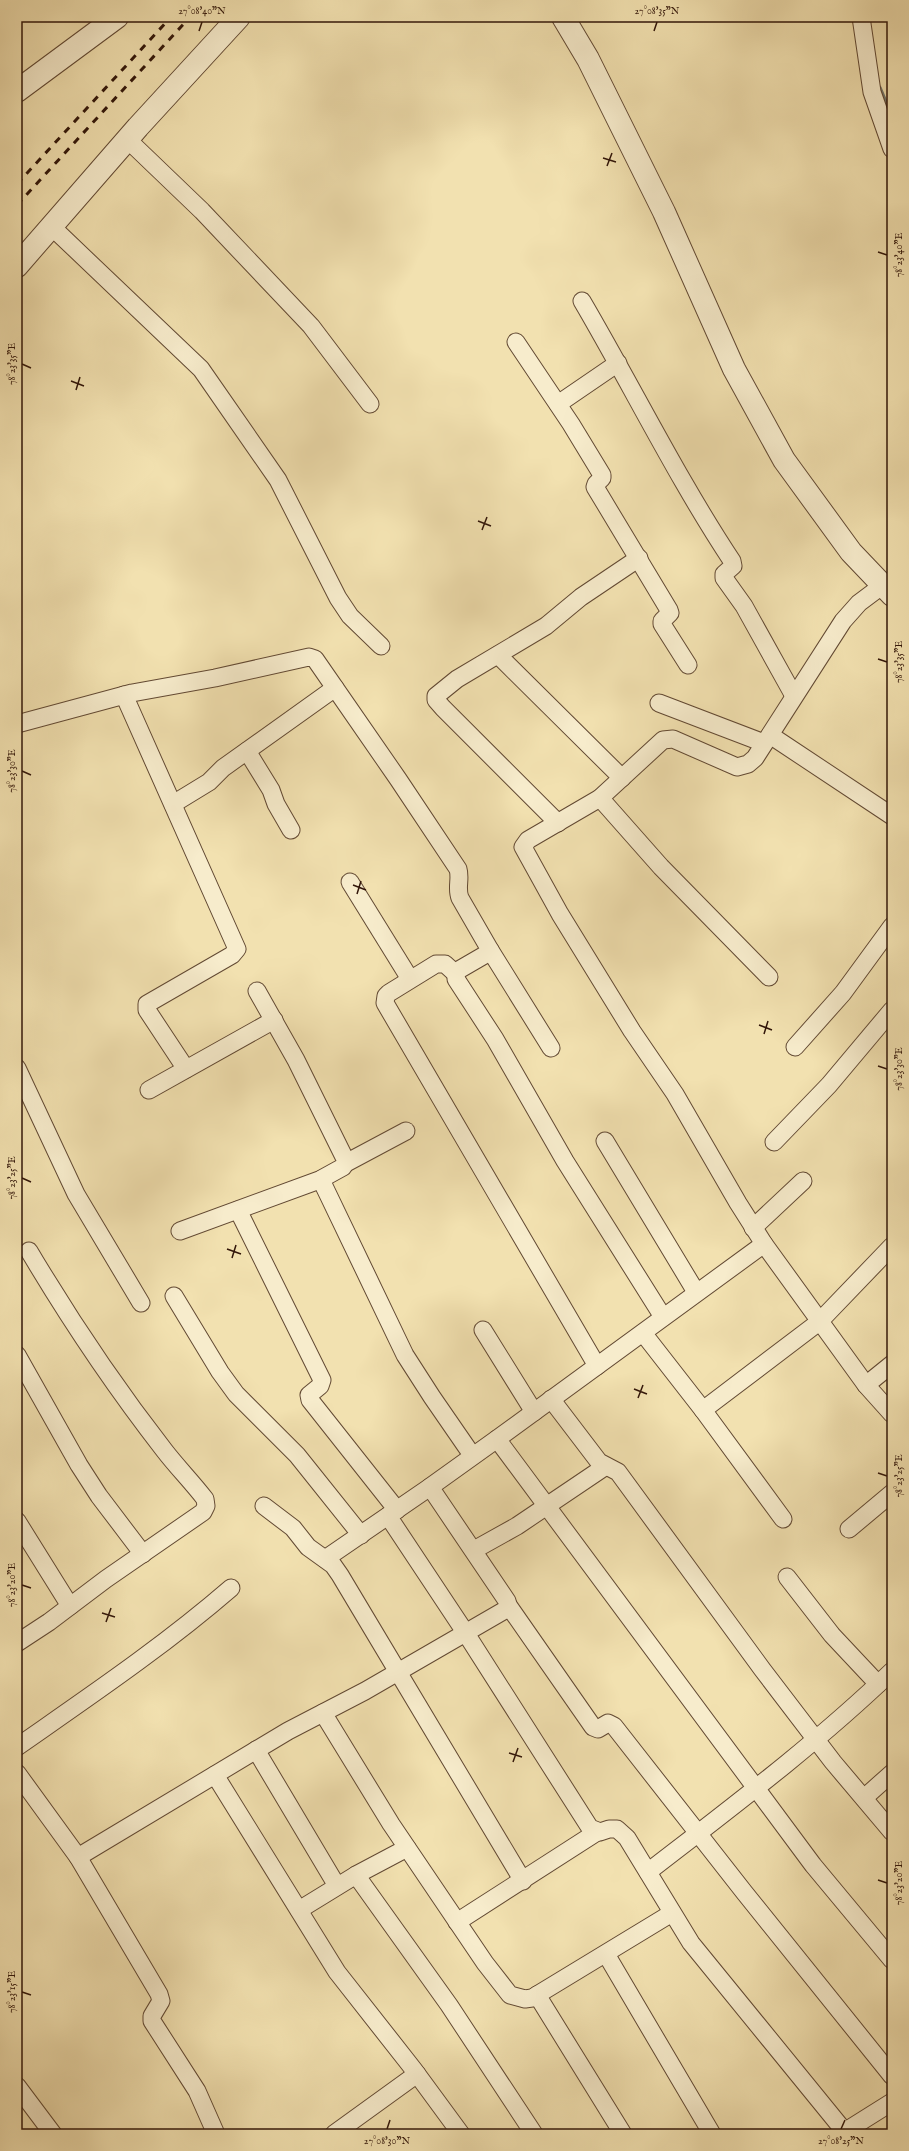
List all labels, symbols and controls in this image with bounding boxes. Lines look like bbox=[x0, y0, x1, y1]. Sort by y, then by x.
text: 27°08'40"N bbox=[178, 5, 226, 18]
text: 27°08'35"N bbox=[635, 5, 680, 18]
text: 78°23'40"E bbox=[893, 233, 906, 277]
text: 78°23'35"E bbox=[6, 343, 19, 385]
text: 78°23'35"E bbox=[893, 641, 906, 683]
text: 78°23'30"E bbox=[6, 749, 19, 793]
text: 78°23'30"E bbox=[893, 1047, 906, 1091]
text: 78°23'25"E bbox=[6, 1156, 19, 1200]
text: 78°23'25"E bbox=[893, 1454, 906, 1498]
text: 78°23'20"E bbox=[6, 1563, 19, 1607]
text: 78°23'20"E bbox=[893, 1861, 906, 1905]
text: 78°23'15"E bbox=[6, 1971, 19, 2013]
text: 27°08'30"N bbox=[364, 2135, 410, 2148]
text: 27°08'25"N bbox=[818, 2135, 864, 2148]

